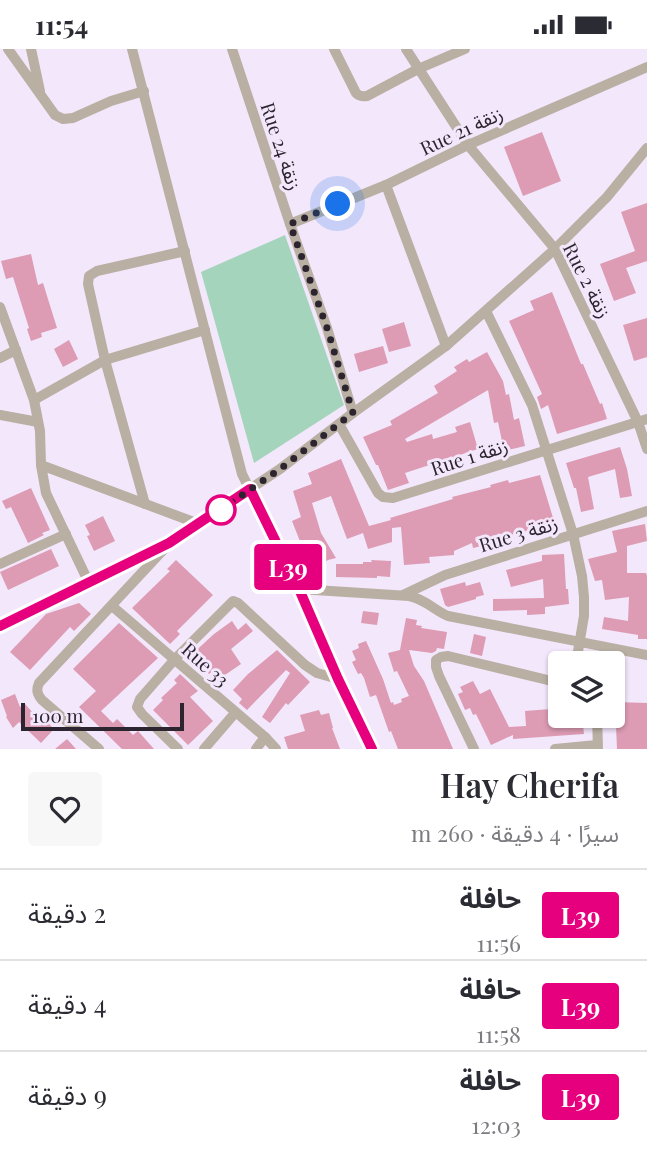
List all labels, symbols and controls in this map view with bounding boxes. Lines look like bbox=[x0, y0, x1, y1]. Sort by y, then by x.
text: 11:54 bbox=[35, 7, 88, 42]
street label: Rue 24 زنقة bbox=[256, 99, 308, 193]
street label: Rue 21 زنقة bbox=[415, 99, 507, 161]
your location bbox=[320, 186, 355, 221]
street label: Rue 2 زنقة bbox=[558, 238, 618, 322]
street label: Rue 1 زنقة bbox=[427, 431, 511, 481]
unlabelled marker bbox=[206, 495, 236, 525]
street label: Rue 3 زنقة bbox=[475, 509, 561, 557]
line badge: L39 bbox=[248, 544, 328, 590]
text: L39 bbox=[268, 551, 308, 583]
street label: Rue 33 bbox=[177, 636, 235, 692]
map controls bbox=[548, 651, 625, 728]
button: layers bbox=[548, 651, 625, 728]
scale bar bbox=[21, 700, 184, 732]
text: 100 m bbox=[32, 702, 83, 728]
text: Hay Cherifa bbox=[440, 762, 619, 806]
button: heart bbox=[28, 772, 102, 846]
text: سيرًا · 4 دقيقة · 260 m bbox=[411, 817, 619, 848]
text: حافلة bbox=[460, 880, 521, 915]
text: 2 دقيقة bbox=[28, 895, 106, 930]
text: L39 bbox=[561, 899, 600, 931]
text: 11:56 bbox=[476, 927, 521, 958]
text: حافلة bbox=[460, 971, 521, 1006]
text: 4 دقيقة bbox=[28, 986, 107, 1021]
text: L39 bbox=[561, 990, 600, 1022]
text: 11:58 bbox=[476, 1018, 521, 1049]
text: حافلة bbox=[460, 1062, 521, 1097]
text: 9 دقيقة bbox=[28, 1077, 107, 1112]
text: L39 bbox=[561, 1081, 600, 1113]
text: 12:03 bbox=[471, 1109, 521, 1140]

